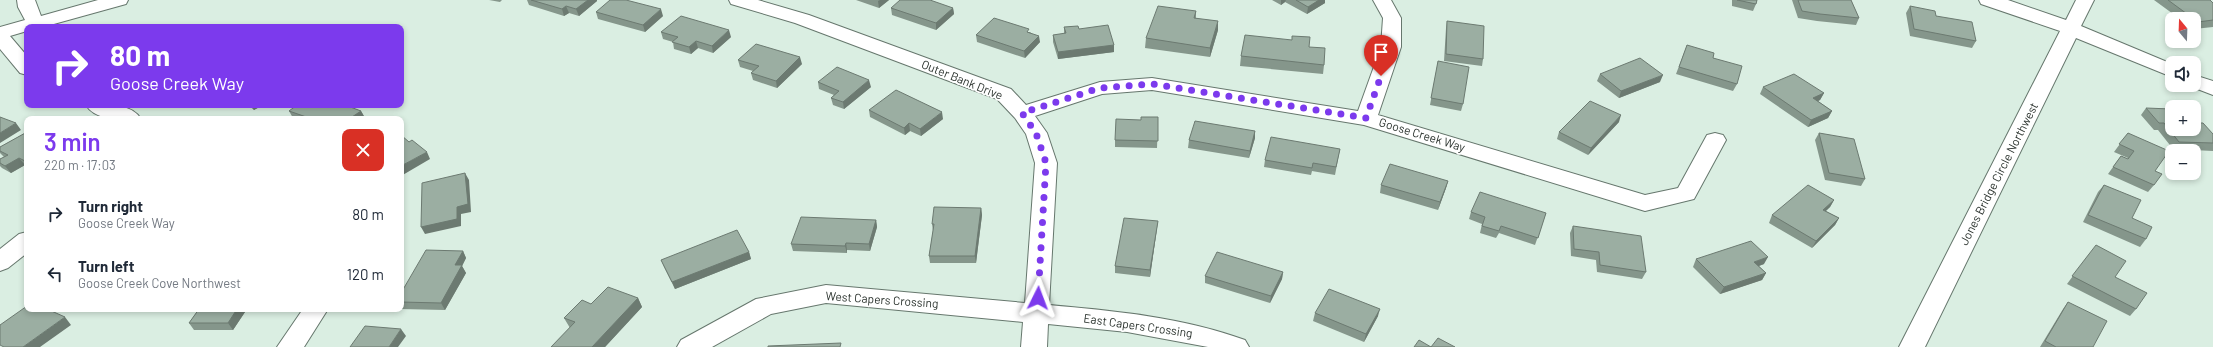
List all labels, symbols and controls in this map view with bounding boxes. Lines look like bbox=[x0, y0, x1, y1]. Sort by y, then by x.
north arrow bbox=[2165, 12, 2201, 48]
map controls bbox=[2165, 12, 2201, 180]
pin bbox=[1364, 35, 1398, 76]
text: 80 m bbox=[110, 38, 170, 72]
icon: right bbox=[44, 40, 96, 92]
icon: arrive bbox=[1370, 41, 1392, 63]
street label: Outer Bank Drive bbox=[920, 56, 1005, 102]
button: sound bbox=[2165, 56, 2201, 92]
text: Goose Creek Way bbox=[110, 72, 244, 94]
street label: Jones Bridge Circle Northwest bbox=[1956, 100, 2040, 247]
button: + bbox=[2165, 100, 2201, 136]
street label: Goose Creek Way bbox=[1378, 114, 1468, 154]
text: 3 min bbox=[44, 127, 101, 156]
button: close bbox=[342, 129, 384, 171]
button: − bbox=[2165, 144, 2201, 180]
text: 220 m · 17:03 bbox=[44, 157, 116, 173]
text: Turn right bbox=[78, 197, 143, 215]
icon: right bbox=[44, 203, 66, 225]
text: 80 m bbox=[352, 205, 384, 223]
text: Goose Creek Way bbox=[78, 215, 175, 231]
text: Turn left bbox=[78, 257, 134, 275]
icon: left bbox=[44, 263, 66, 285]
text: 120 m bbox=[347, 265, 384, 283]
text: Goose Creek Cove Northwest bbox=[78, 275, 241, 291]
position arrow bbox=[1017, 277, 1059, 319]
street label: West Capers Crossing bbox=[825, 288, 939, 310]
street label: East Capers Crossing bbox=[1083, 310, 1194, 340]

